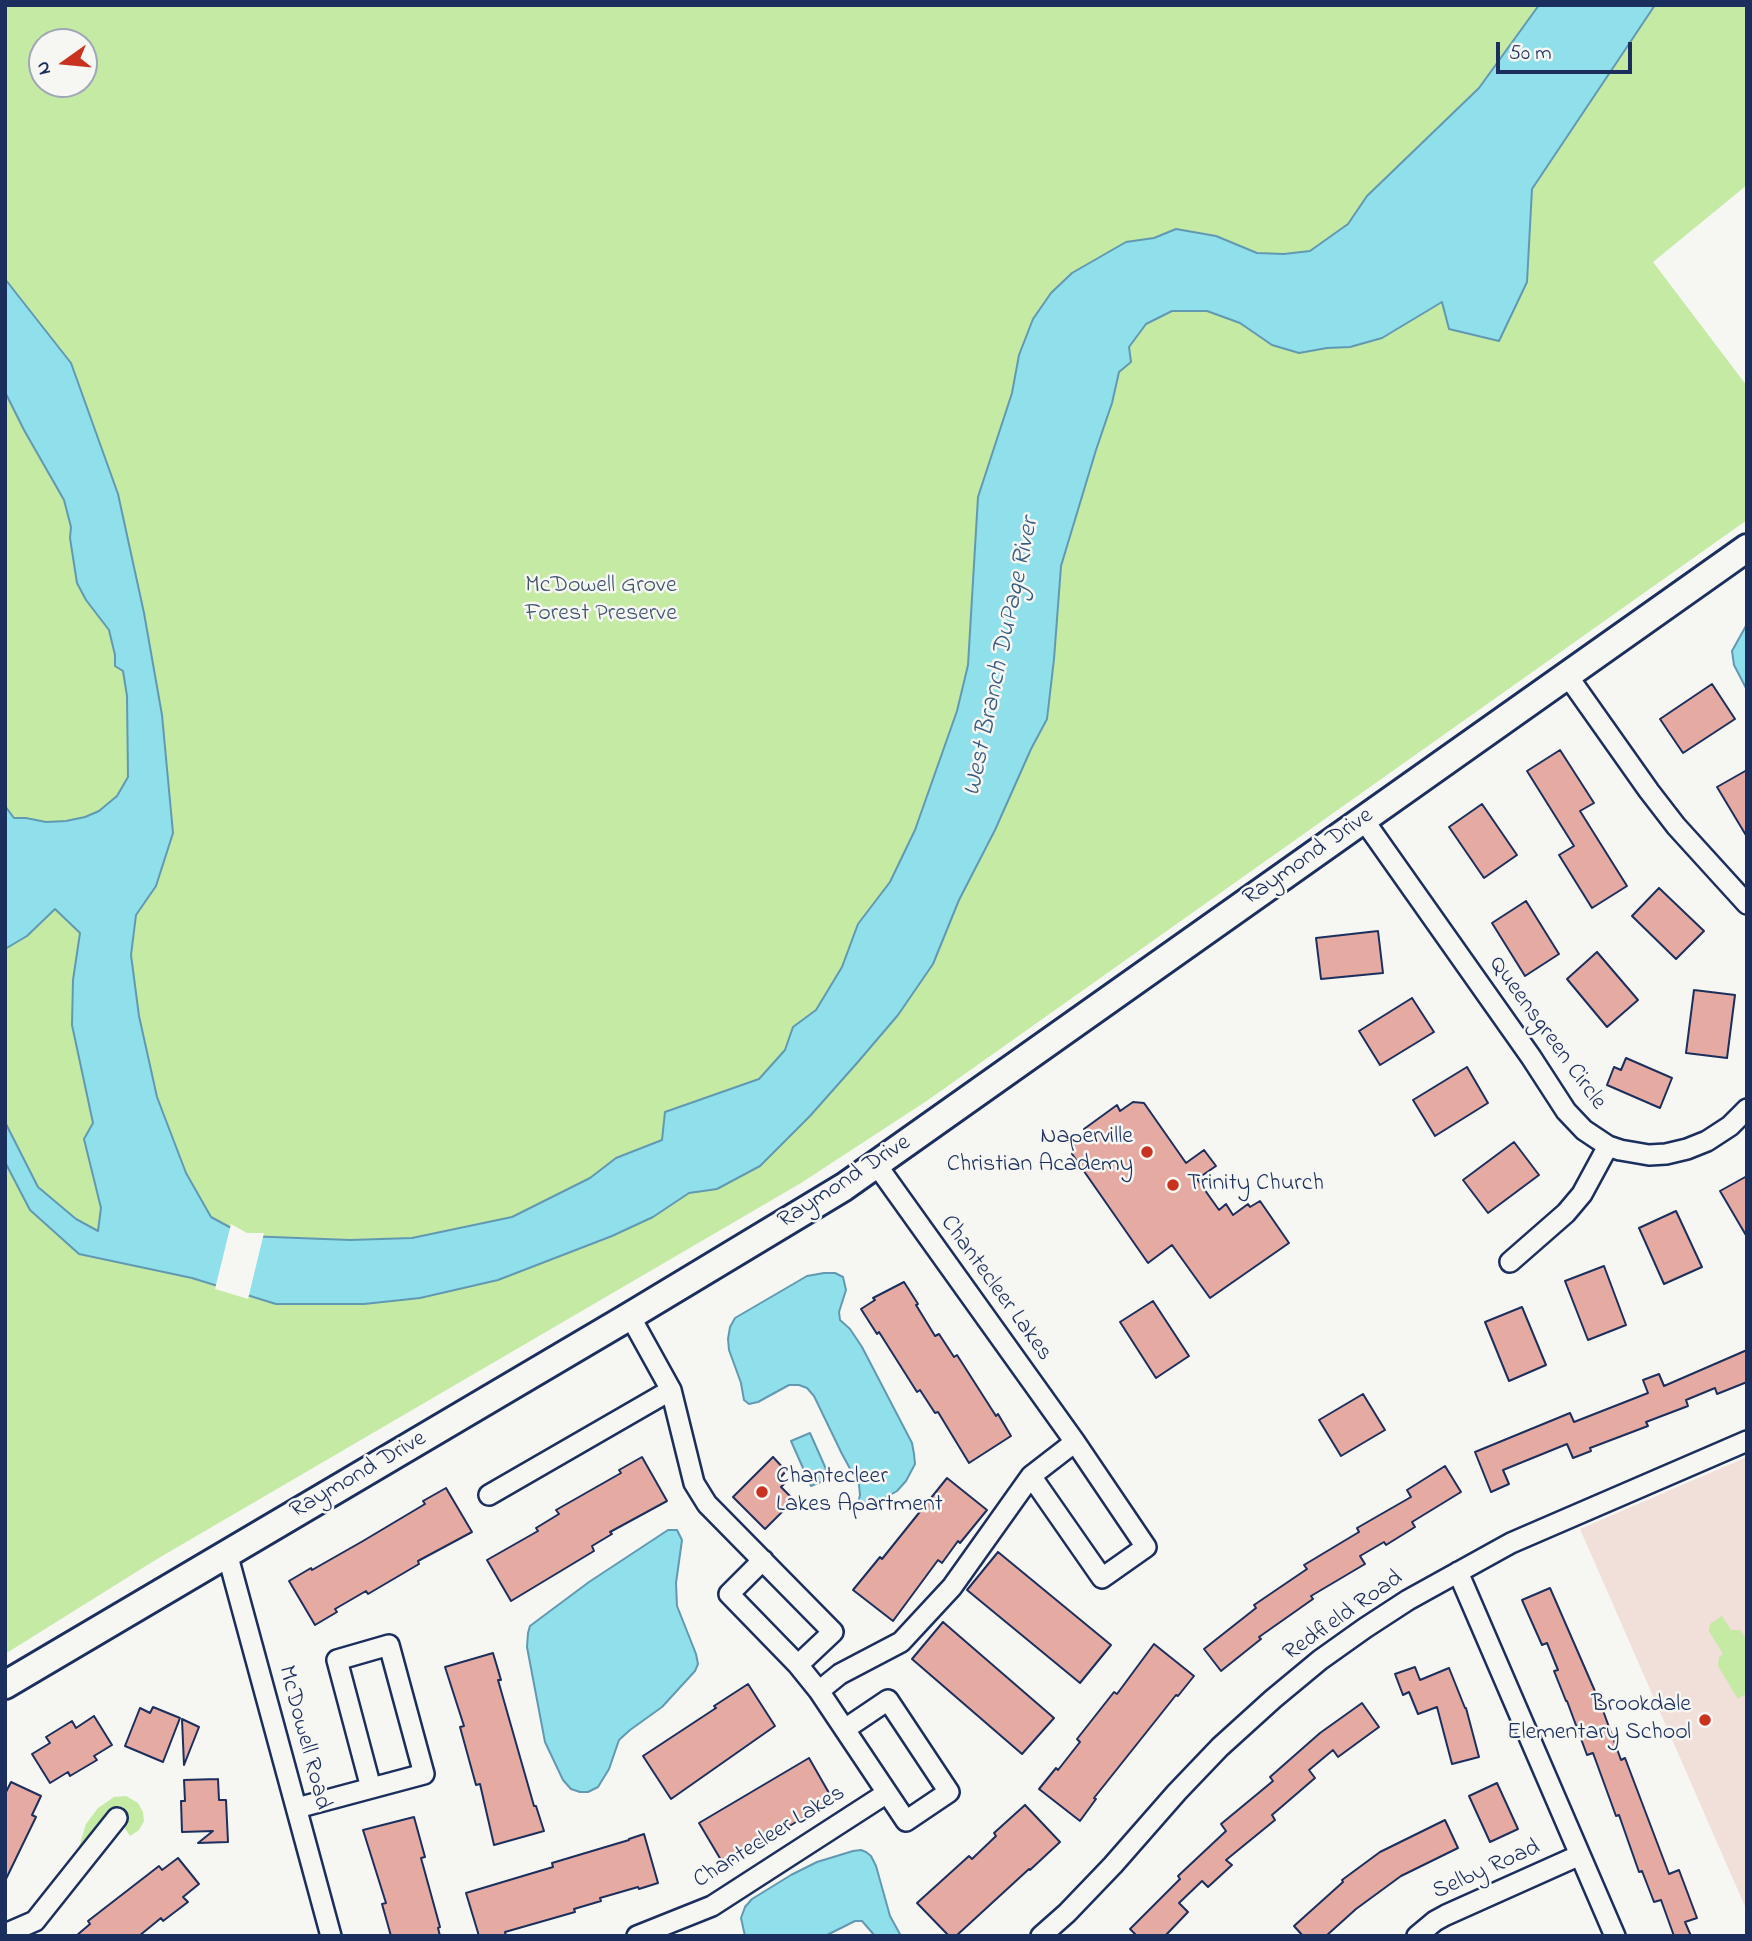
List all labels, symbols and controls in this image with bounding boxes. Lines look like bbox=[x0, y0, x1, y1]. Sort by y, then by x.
north arrow bbox=[28, 28, 98, 98]
scale bar bbox=[1500, 28, 1636, 72]
text: 50 m bbox=[1509, 39, 1552, 69]
text: N bbox=[29, 58, 59, 78]
water label: West Branch DuPage River bbox=[958, 515, 1048, 799]
park label: McDowell Grove Forest Preserve bbox=[525, 573, 677, 629]
street label: Raymond Drive bbox=[1238, 803, 1380, 913]
street label: Queensgreen Circle bbox=[1481, 952, 1611, 1116]
place label: Naperville Christian Academy bbox=[947, 1124, 1133, 1180]
street label: Raymond Drive bbox=[773, 1130, 917, 1236]
marker: Naperville Christian Academy bbox=[1139, 1144, 1155, 1160]
place label: Trinity Church bbox=[1187, 1171, 1324, 1199]
marker: Trinity Church bbox=[1165, 1177, 1181, 1193]
street label: Chantecleer Lakes bbox=[932, 1211, 1058, 1367]
street label: Raymond Drive bbox=[286, 1426, 432, 1526]
place label: Chantecleer Lakes Apartment bbox=[776, 1464, 943, 1520]
marker: Chantecleer Lakes Apartment bbox=[754, 1484, 770, 1500]
street label: Redfield Road bbox=[1279, 1565, 1409, 1669]
street label: McDowell Road bbox=[270, 1663, 336, 1813]
place label: Brookdale Elementary School bbox=[1507, 1692, 1691, 1748]
marker: Brookdale Elementary School bbox=[1697, 1712, 1713, 1728]
street label: Chantecleer Lakes bbox=[689, 1780, 851, 1896]
street label: Selby Road bbox=[1429, 1835, 1545, 1907]

